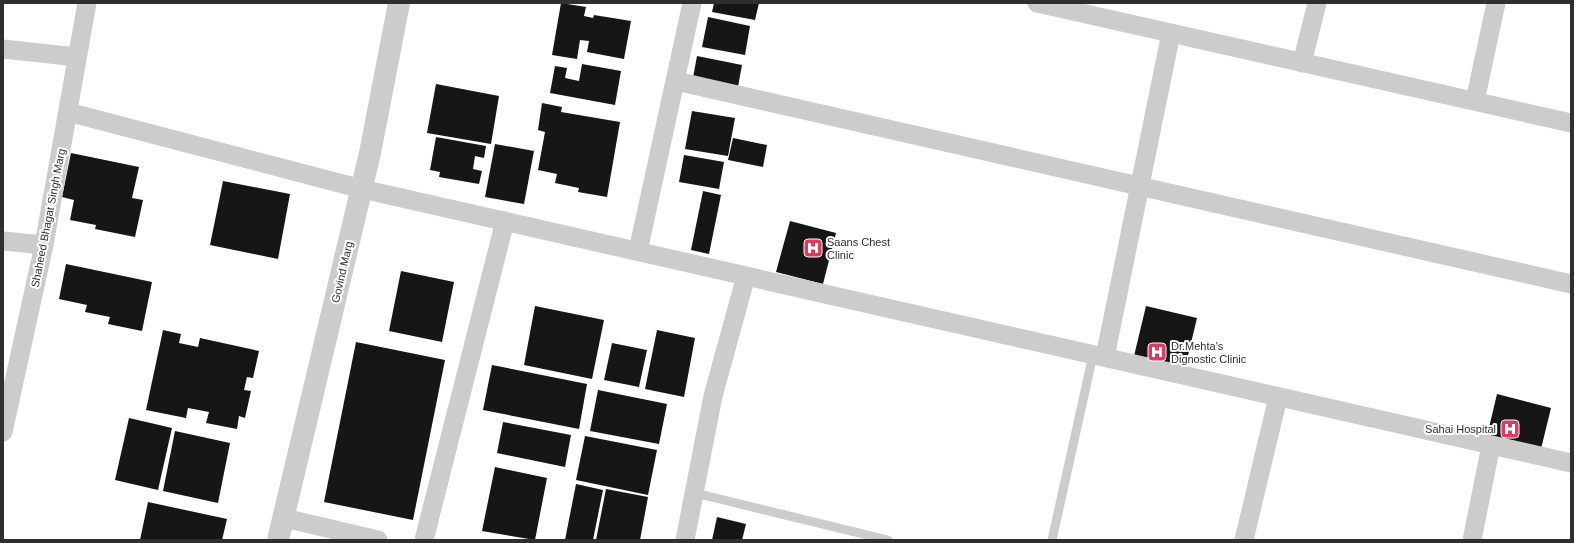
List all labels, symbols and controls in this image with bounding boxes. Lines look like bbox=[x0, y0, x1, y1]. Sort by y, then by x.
street label: Shaheed Bhagat Singh Marg bbox=[29, 148, 67, 288]
place label: Saans Chest Clinic bbox=[827, 236, 890, 261]
hospital icon: Saans Chest Clinic bbox=[802, 237, 824, 259]
street label: Govind Marg bbox=[329, 240, 355, 304]
place label: Dr.Mehta's Dignostic Clinic bbox=[1171, 340, 1247, 365]
hospital icon: Dr.Mehta's Dignostic Clinic bbox=[1146, 341, 1168, 363]
hospital icon: Sahai Hospital bbox=[1499, 418, 1521, 440]
place label: Sahai Hospital bbox=[1425, 423, 1496, 435]

